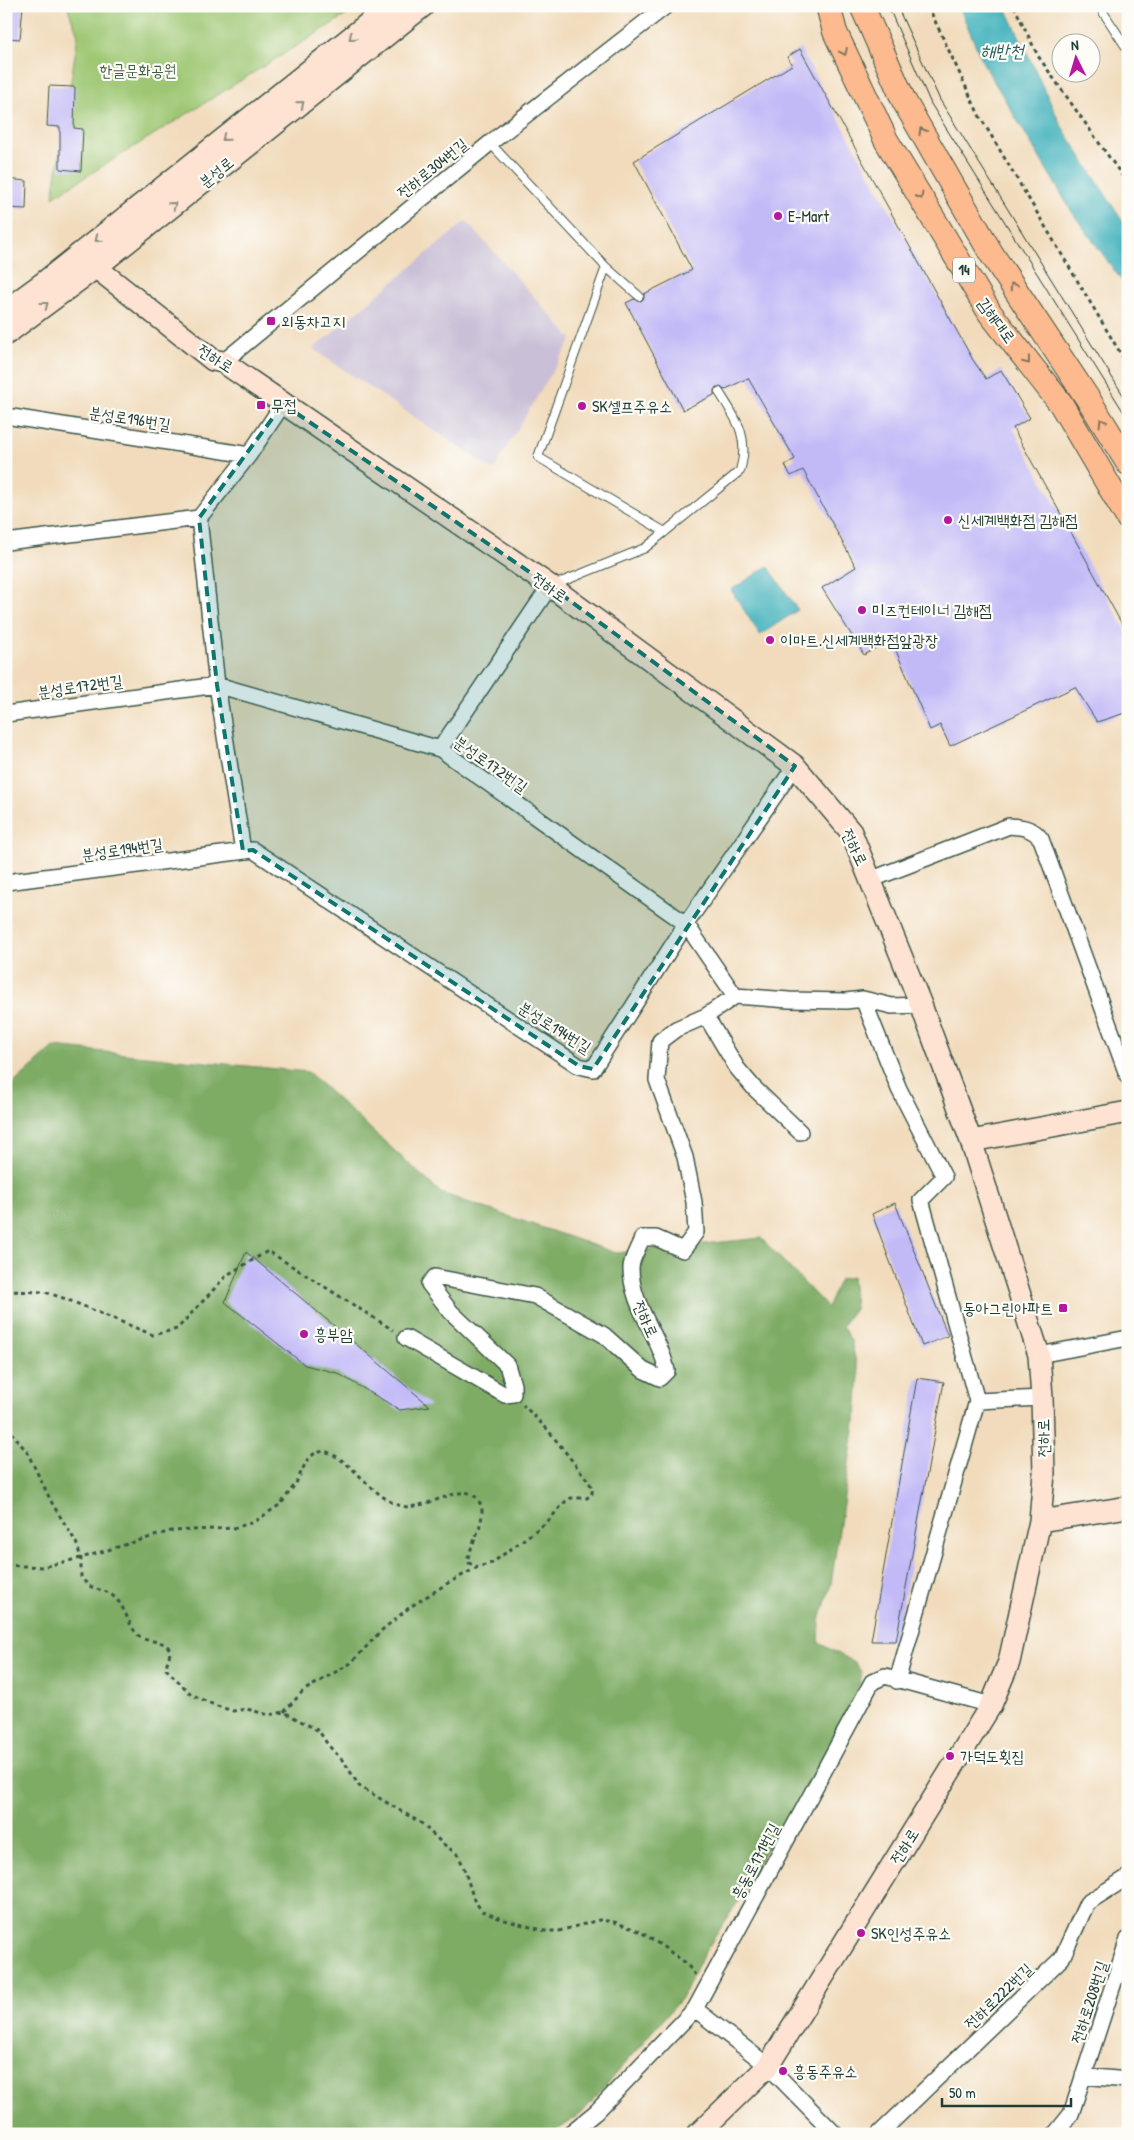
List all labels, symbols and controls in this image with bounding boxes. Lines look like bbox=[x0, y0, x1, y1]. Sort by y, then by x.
one-way arrow bbox=[349, 31, 358, 39]
north arrow bbox=[1052, 32, 1102, 82]
text: N bbox=[1070, 35, 1080, 54]
water label: 해반천 bbox=[980, 38, 1025, 63]
one-way arrow bbox=[838, 47, 848, 56]
park label: 한글문화공원 bbox=[99, 59, 177, 81]
one-way arrow bbox=[295, 101, 304, 110]
one-way arrow bbox=[918, 127, 928, 136]
one-way arrow bbox=[222, 132, 231, 140]
street label: 전하로304번길 bbox=[392, 133, 472, 203]
street label: 분성로 bbox=[194, 151, 238, 193]
one-way arrow bbox=[913, 190, 923, 199]
one-way arrow bbox=[168, 202, 177, 211]
place label: E-Mart bbox=[788, 205, 829, 227]
marker: E-Mart bbox=[772, 210, 784, 222]
one-way arrow bbox=[95, 234, 104, 242]
road number: 14 bbox=[953, 258, 975, 282]
one-way arrow bbox=[1010, 282, 1019, 292]
street label: 김해대로 bbox=[973, 293, 1021, 347]
one-way arrow bbox=[39, 302, 49, 311]
place label: 외동차고지 bbox=[281, 310, 345, 332]
marker: 외동차고지 bbox=[265, 315, 277, 327]
street label: 전하로 bbox=[194, 338, 238, 378]
one-way arrow bbox=[1022, 355, 1030, 364]
place label: 무접 bbox=[271, 394, 297, 416]
place label: SK셀프주유소 bbox=[592, 395, 672, 417]
marker: 무접 bbox=[255, 399, 267, 411]
marker: SK셀프주유소 bbox=[576, 400, 588, 412]
street label: 분성로196번길 bbox=[88, 401, 173, 435]
one-way arrow bbox=[1099, 418, 1109, 427]
place label: 신세계백화점 김해점 bbox=[958, 509, 1078, 531]
marker: 신세계백화점 김해점 bbox=[942, 514, 954, 526]
street label: 전하로 bbox=[528, 567, 572, 607]
place label: 미즈컨테이너 김해점 bbox=[872, 599, 992, 621]
marker: 미즈컨테이너 김해점 bbox=[856, 604, 868, 616]
place label: 이마트.신세계백화점앞광장 bbox=[780, 629, 938, 651]
marker: 이마트.신세계백화점앞광장 bbox=[764, 634, 776, 646]
street label: 분성로172번길 bbox=[36, 669, 124, 703]
street label: 분성로172번길 bbox=[450, 730, 532, 798]
street label: 전하로 bbox=[837, 825, 873, 869]
street label: 분성로194번길 bbox=[80, 832, 164, 866]
street label: 분성로194번길 bbox=[514, 996, 596, 1058]
street label: 전하로 bbox=[628, 1297, 664, 1341]
place label: 동아그린아파트 bbox=[963, 1297, 1053, 1319]
marker: 동아그린아파트 bbox=[1057, 1302, 1069, 1314]
place label: 흥부암 bbox=[314, 1323, 353, 1345]
marker: 흥부암 bbox=[298, 1328, 310, 1340]
street label: 전하로 bbox=[1032, 1418, 1054, 1458]
place label: 가덕도횟집 bbox=[960, 1745, 1024, 1767]
marker: 가덕도횟집 bbox=[944, 1750, 956, 1762]
street label: 흥동로171번길 bbox=[726, 1819, 784, 1903]
street label: 전하로 bbox=[884, 1824, 924, 1868]
place label: SK인성주유소 bbox=[871, 1922, 951, 1944]
marker: SK인성주유소 bbox=[855, 1927, 867, 1939]
street label: 전하로222번길 bbox=[959, 1958, 1037, 2034]
street label: 전하로208번길 bbox=[1065, 1958, 1113, 2046]
place label: 흥동주유소 bbox=[793, 2060, 857, 2082]
marker: 흥동주유소 bbox=[777, 2065, 789, 2077]
scale bar bbox=[942, 2075, 1070, 2107]
text: 50 m bbox=[949, 2082, 976, 2103]

